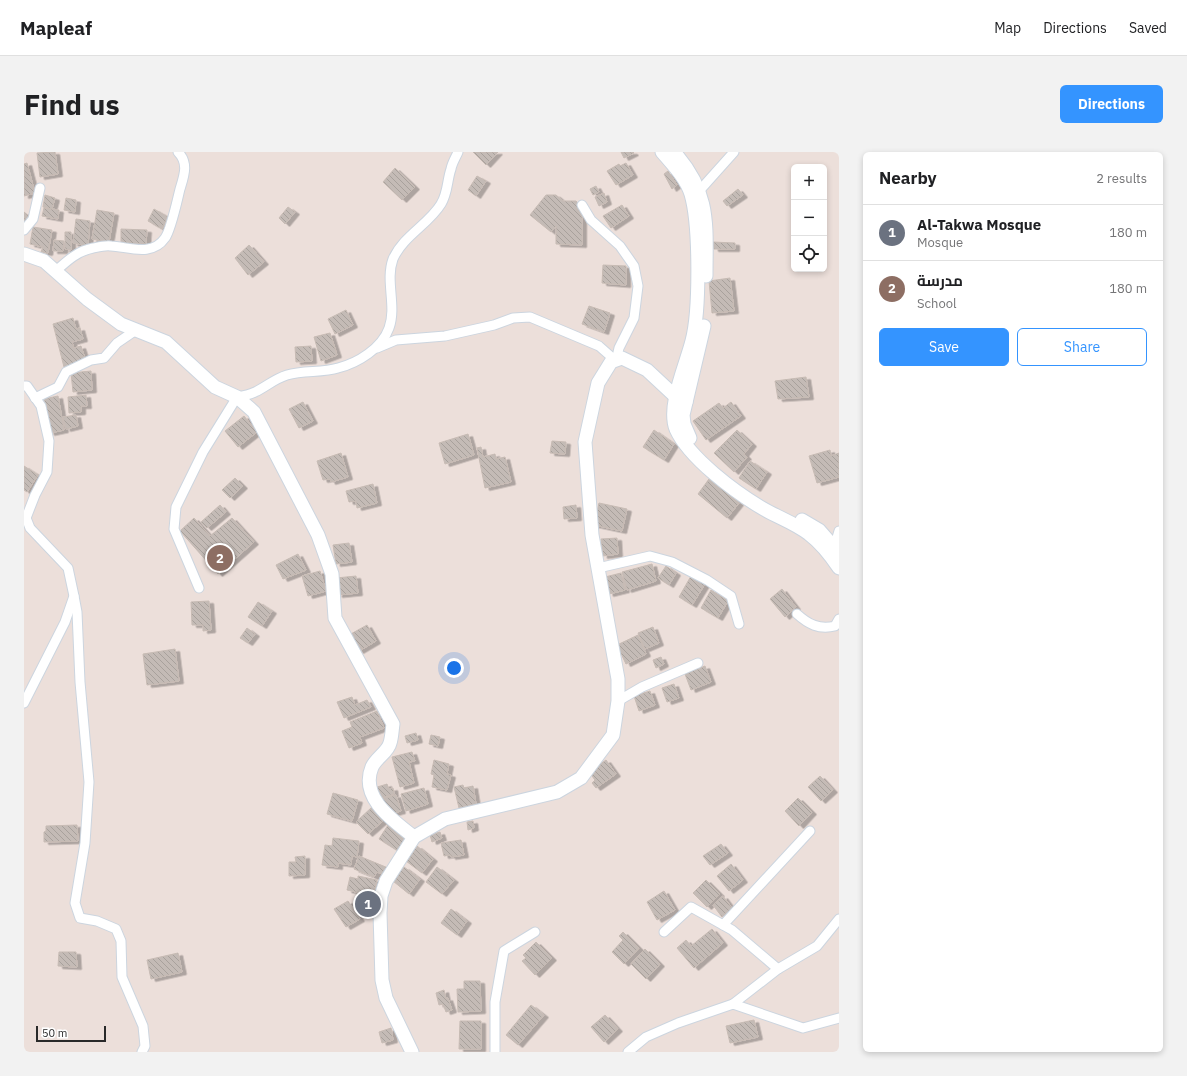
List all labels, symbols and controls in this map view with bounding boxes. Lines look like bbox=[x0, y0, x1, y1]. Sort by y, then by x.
text: Mapleaf bbox=[20, 16, 92, 40]
text: Map bbox=[994, 19, 1021, 37]
text: Directions bbox=[1043, 19, 1107, 37]
text: Saved bbox=[1129, 19, 1167, 37]
button: Directions bbox=[1060, 85, 1163, 123]
text: Find us bbox=[24, 86, 120, 123]
map controls bbox=[791, 164, 827, 272]
button: + bbox=[791, 164, 827, 200]
text: Nearby bbox=[879, 167, 937, 189]
text: 2 results bbox=[1096, 170, 1147, 187]
button: − bbox=[791, 200, 827, 236]
text: Al-Takwa Mosque bbox=[917, 215, 1041, 234]
text: 1 bbox=[888, 224, 896, 241]
text: 180 m bbox=[1109, 224, 1147, 241]
text: Mosque bbox=[917, 234, 963, 251]
button: locate bbox=[791, 236, 827, 272]
text: مدرسة bbox=[917, 271, 963, 290]
text: 2 bbox=[888, 280, 896, 297]
text: 180 m bbox=[1109, 280, 1147, 297]
text: School bbox=[917, 295, 957, 312]
button: Save bbox=[879, 328, 1009, 366]
button: Share bbox=[1017, 328, 1147, 366]
pin: 2 bbox=[207, 543, 233, 573]
your location bbox=[444, 658, 464, 678]
pin: 1 bbox=[355, 889, 381, 919]
scale bar bbox=[36, 1024, 106, 1043]
text: 50 m bbox=[42, 1026, 67, 1040]

